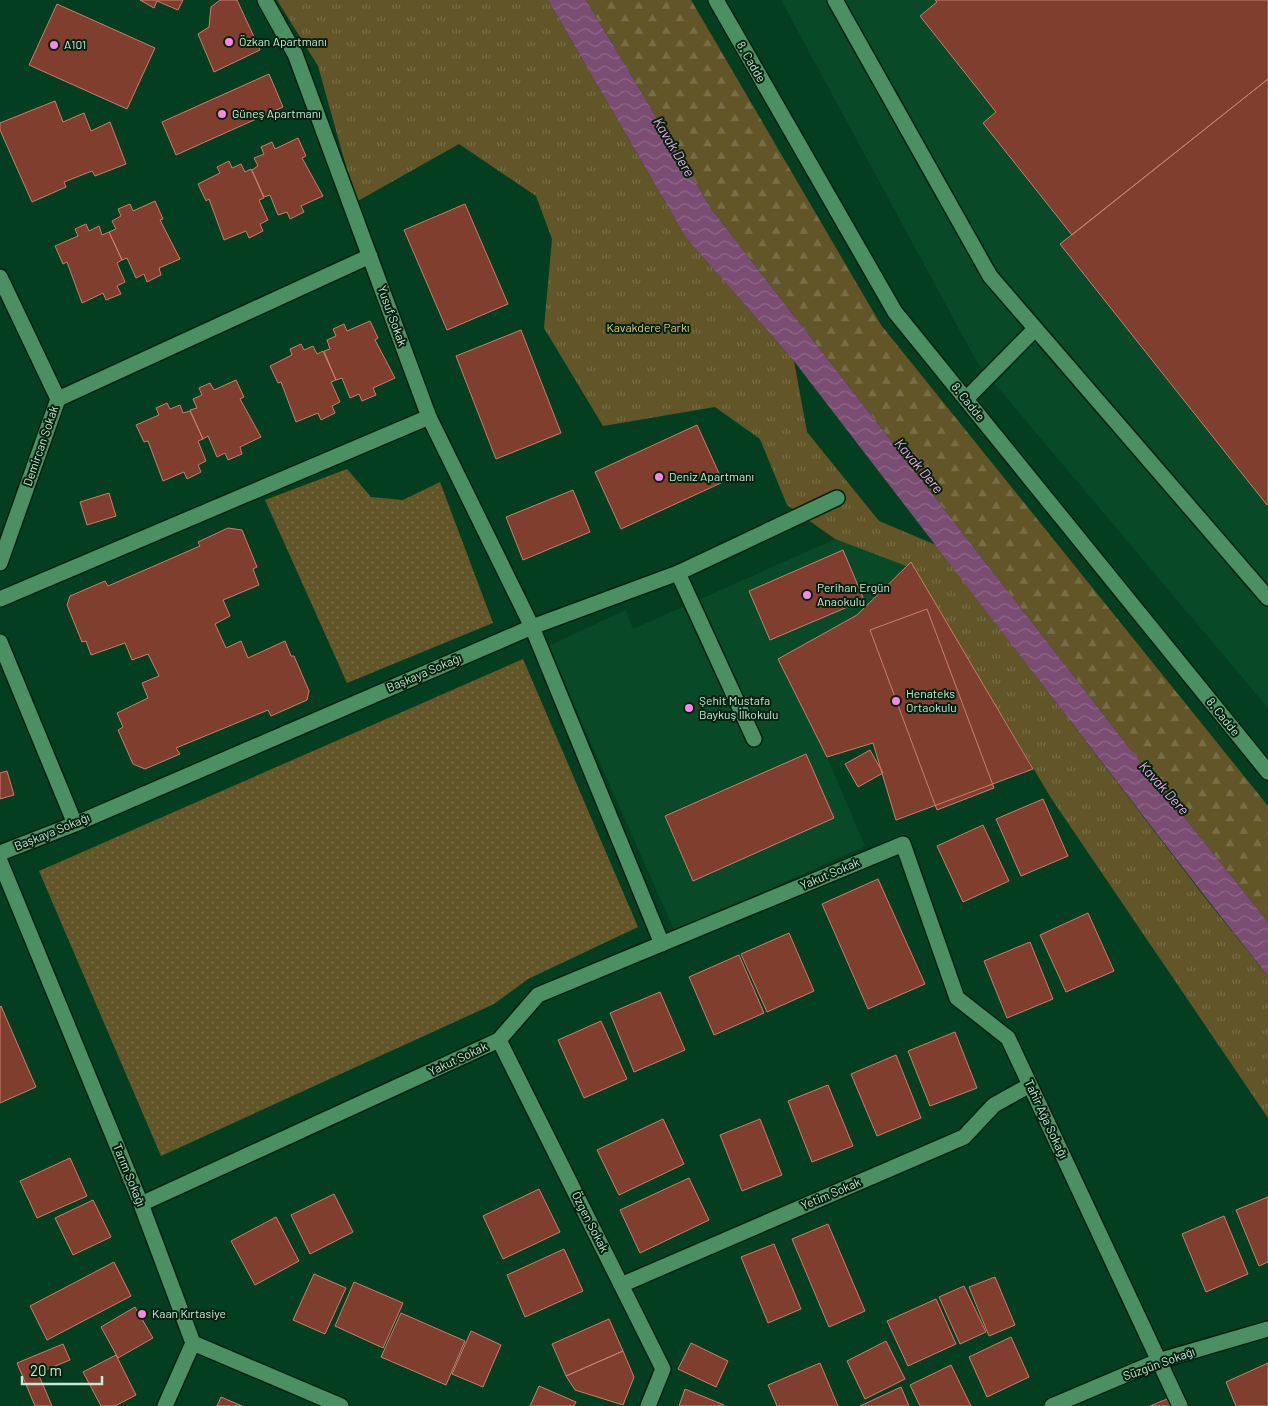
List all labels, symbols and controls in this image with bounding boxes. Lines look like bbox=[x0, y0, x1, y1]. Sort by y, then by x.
place label: Özkan Apartmanı bbox=[239, 34, 327, 48]
marker: Özkan Apartmanı bbox=[223, 36, 235, 48]
place label: A101 bbox=[64, 37, 86, 51]
marker: A101 bbox=[48, 39, 60, 51]
street label: 8. Cadde bbox=[735, 39, 769, 84]
place label: Güneş Apartmanı bbox=[232, 106, 321, 120]
marker: Güneş Apartmanı bbox=[216, 108, 228, 120]
water label: Kavak Dere bbox=[650, 114, 699, 180]
street label: Yusuf Sokak bbox=[376, 283, 410, 348]
park label: Kavakdere Parkı bbox=[606, 320, 690, 334]
street label: 8. Cadde bbox=[949, 380, 988, 423]
street label: Demircan Sokak bbox=[20, 404, 60, 488]
water label: Kavak Dere bbox=[892, 435, 947, 497]
place label: Deniz Apartmanı bbox=[669, 469, 754, 483]
marker: Deniz Apartmanı bbox=[653, 471, 665, 483]
place label: Perihan Ergün Anaokulu bbox=[817, 580, 890, 608]
marker: Perihan Ergün Anaokulu bbox=[801, 589, 813, 601]
street label: Başkaya Sokağı bbox=[384, 650, 463, 694]
place label: Henateks Ortaokulu bbox=[906, 686, 957, 714]
place label: Şehit Mustafa Baykuş İlkokulu bbox=[699, 693, 779, 721]
marker: Henateks Ortaokulu bbox=[890, 695, 902, 707]
street label: 8. Cadde bbox=[1204, 695, 1243, 738]
marker: Şehit Mustafa Baykuş İlkokulu bbox=[683, 702, 695, 714]
water label: Kavak Dere bbox=[1136, 757, 1193, 818]
street label: Başkaya Sokağı bbox=[12, 810, 91, 853]
street label: Yakut Sokak bbox=[798, 854, 861, 892]
street label: Yakut Sokak bbox=[426, 1038, 489, 1078]
street label: Tahir Ağa Sokağı bbox=[1022, 1077, 1071, 1160]
street label: Tarım Sokağı bbox=[111, 1141, 149, 1208]
street label: Yetim Sokak bbox=[799, 1174, 863, 1212]
street label: Özgen Sokak bbox=[570, 1189, 612, 1254]
place label: Kaan Kırtasiye bbox=[152, 1306, 226, 1320]
marker: Kaan Kırtasiye bbox=[136, 1308, 148, 1320]
street label: Süzgün Sokağı bbox=[1121, 1344, 1196, 1382]
scale bar bbox=[22, 1354, 102, 1386]
text: 20 m bbox=[30, 1361, 62, 1379]

